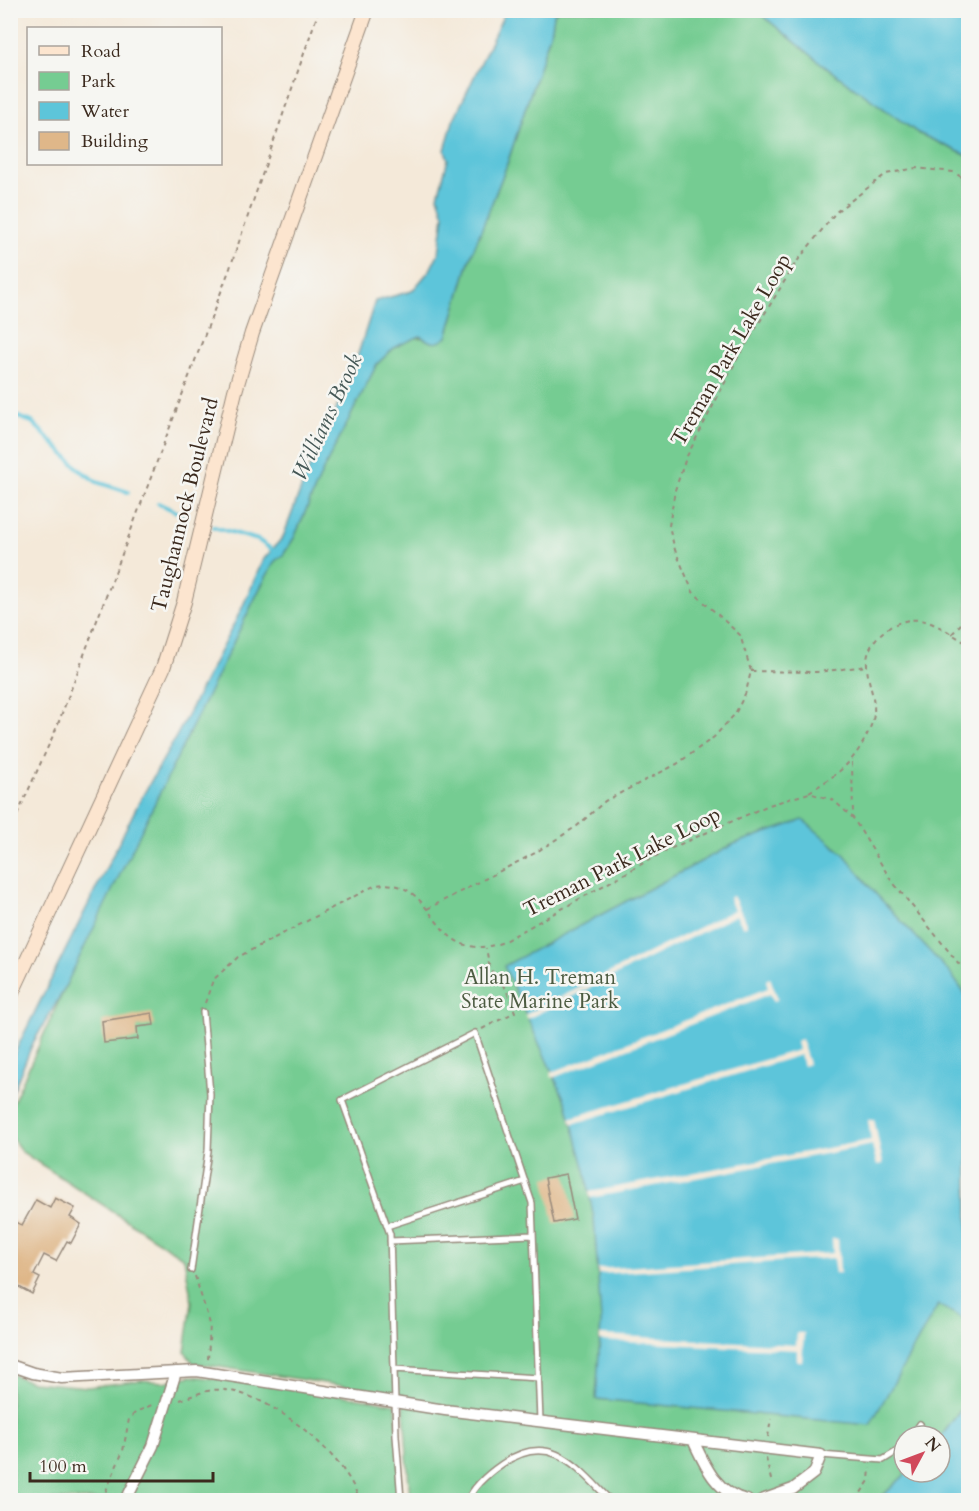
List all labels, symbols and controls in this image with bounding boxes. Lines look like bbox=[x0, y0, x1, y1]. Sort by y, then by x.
legend bbox=[27, 27, 222, 165]
text: Road bbox=[81, 39, 121, 64]
text: Park bbox=[81, 69, 116, 94]
text: Water bbox=[80, 99, 130, 124]
text: Building bbox=[81, 129, 149, 154]
street label: Treman Park Lake Loop bbox=[664, 248, 798, 452]
water label: Williams Brook bbox=[284, 348, 370, 486]
street label: Taughannock Boulevard bbox=[144, 394, 226, 616]
street label: Treman Park Lake Loop bbox=[518, 800, 726, 924]
park label: Allan H. Treman State Marine Park bbox=[461, 963, 620, 1016]
north arrow bbox=[892, 1424, 952, 1484]
text: N bbox=[920, 1432, 945, 1457]
scale bar bbox=[30, 1445, 213, 1483]
text: 100 m bbox=[39, 1454, 87, 1479]

